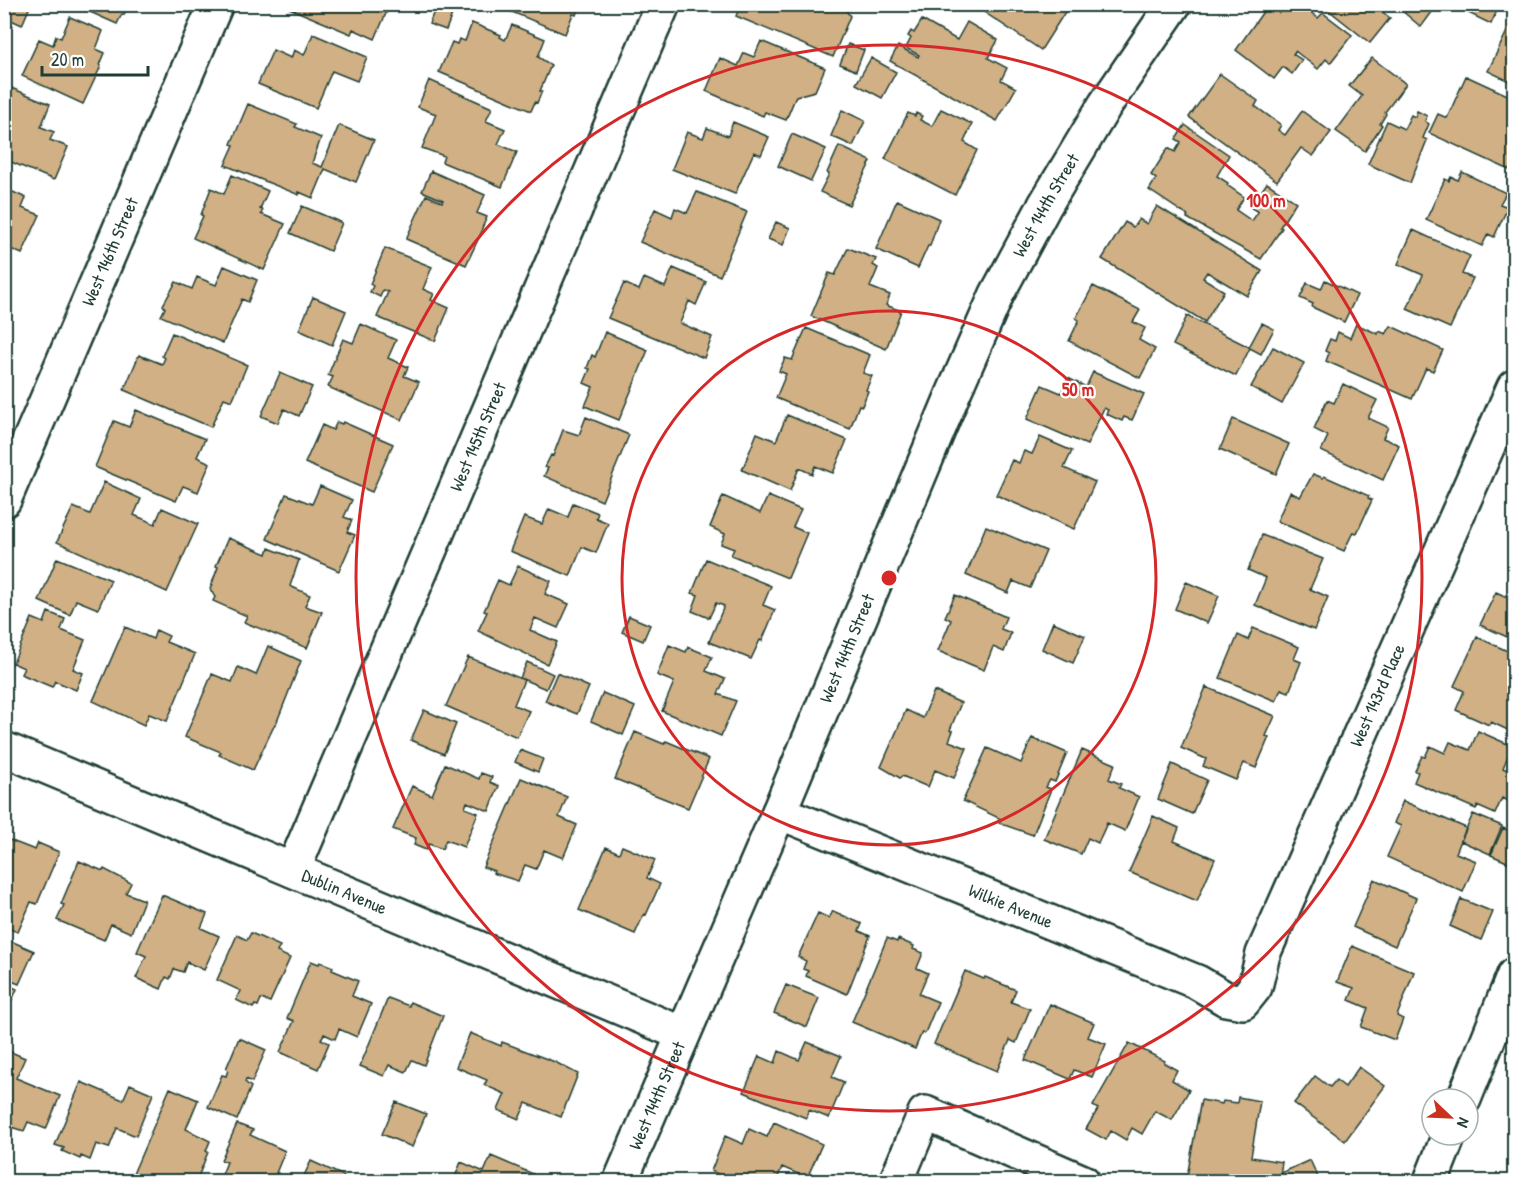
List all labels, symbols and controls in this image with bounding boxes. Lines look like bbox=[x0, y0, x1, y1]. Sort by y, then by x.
scale bar bbox=[42, 39, 148, 77]
text: 20 m bbox=[51, 47, 84, 72]
street label: West 144th Street bbox=[1006, 148, 1085, 261]
text: 100 m bbox=[1246, 188, 1286, 213]
street label: West 146th Street bbox=[75, 193, 144, 310]
text: 50 m bbox=[1062, 377, 1094, 402]
street label: West 145th Street bbox=[443, 378, 512, 495]
centre of rings bbox=[879, 568, 899, 588]
street label: West 144th Street bbox=[813, 589, 881, 706]
street label: West 143rd Place bbox=[1343, 640, 1411, 751]
street label: Dublin Avenue bbox=[298, 862, 391, 920]
street label: Wilkie Avenue bbox=[965, 877, 1056, 934]
street label: West 144th Street bbox=[622, 1037, 691, 1153]
north arrow bbox=[1420, 1087, 1480, 1147]
text: N bbox=[1452, 1115, 1476, 1132]

